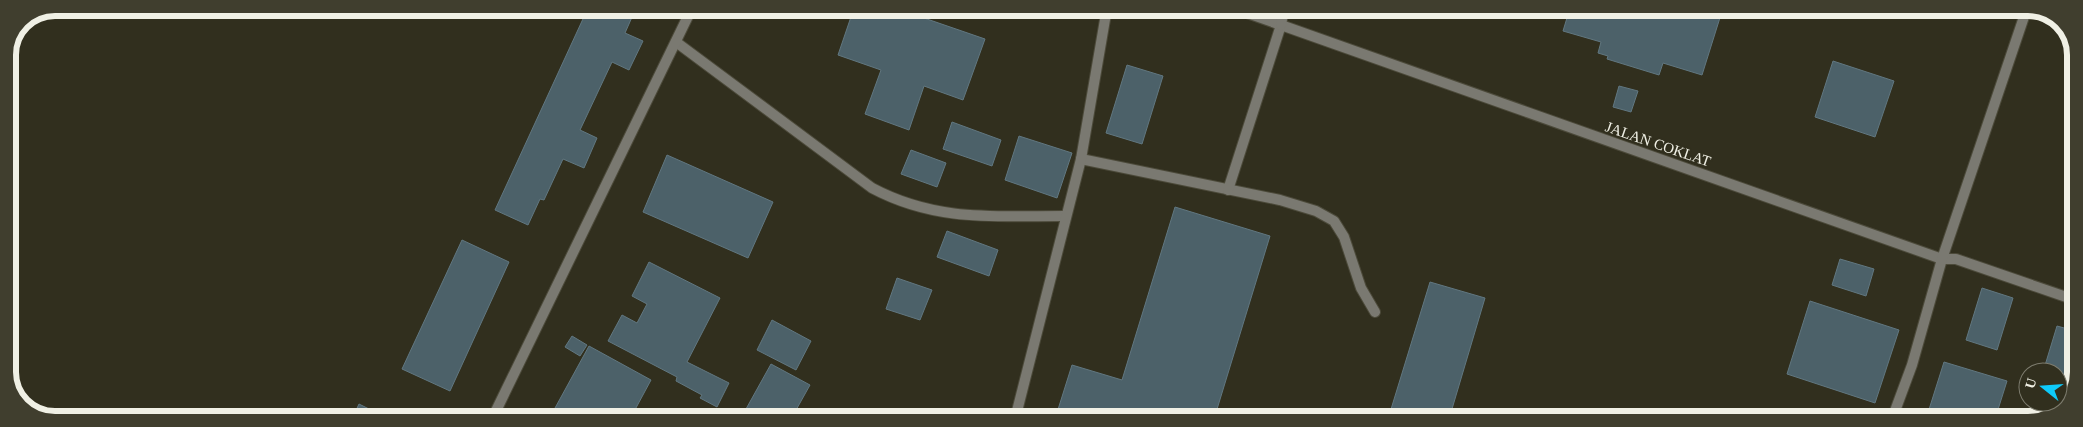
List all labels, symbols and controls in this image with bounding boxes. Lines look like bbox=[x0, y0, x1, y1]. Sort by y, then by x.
street label: JALAN COKLAT bbox=[1603, 118, 1713, 170]
north arrow bbox=[2018, 362, 2068, 412]
text: U bbox=[2022, 376, 2040, 390]

